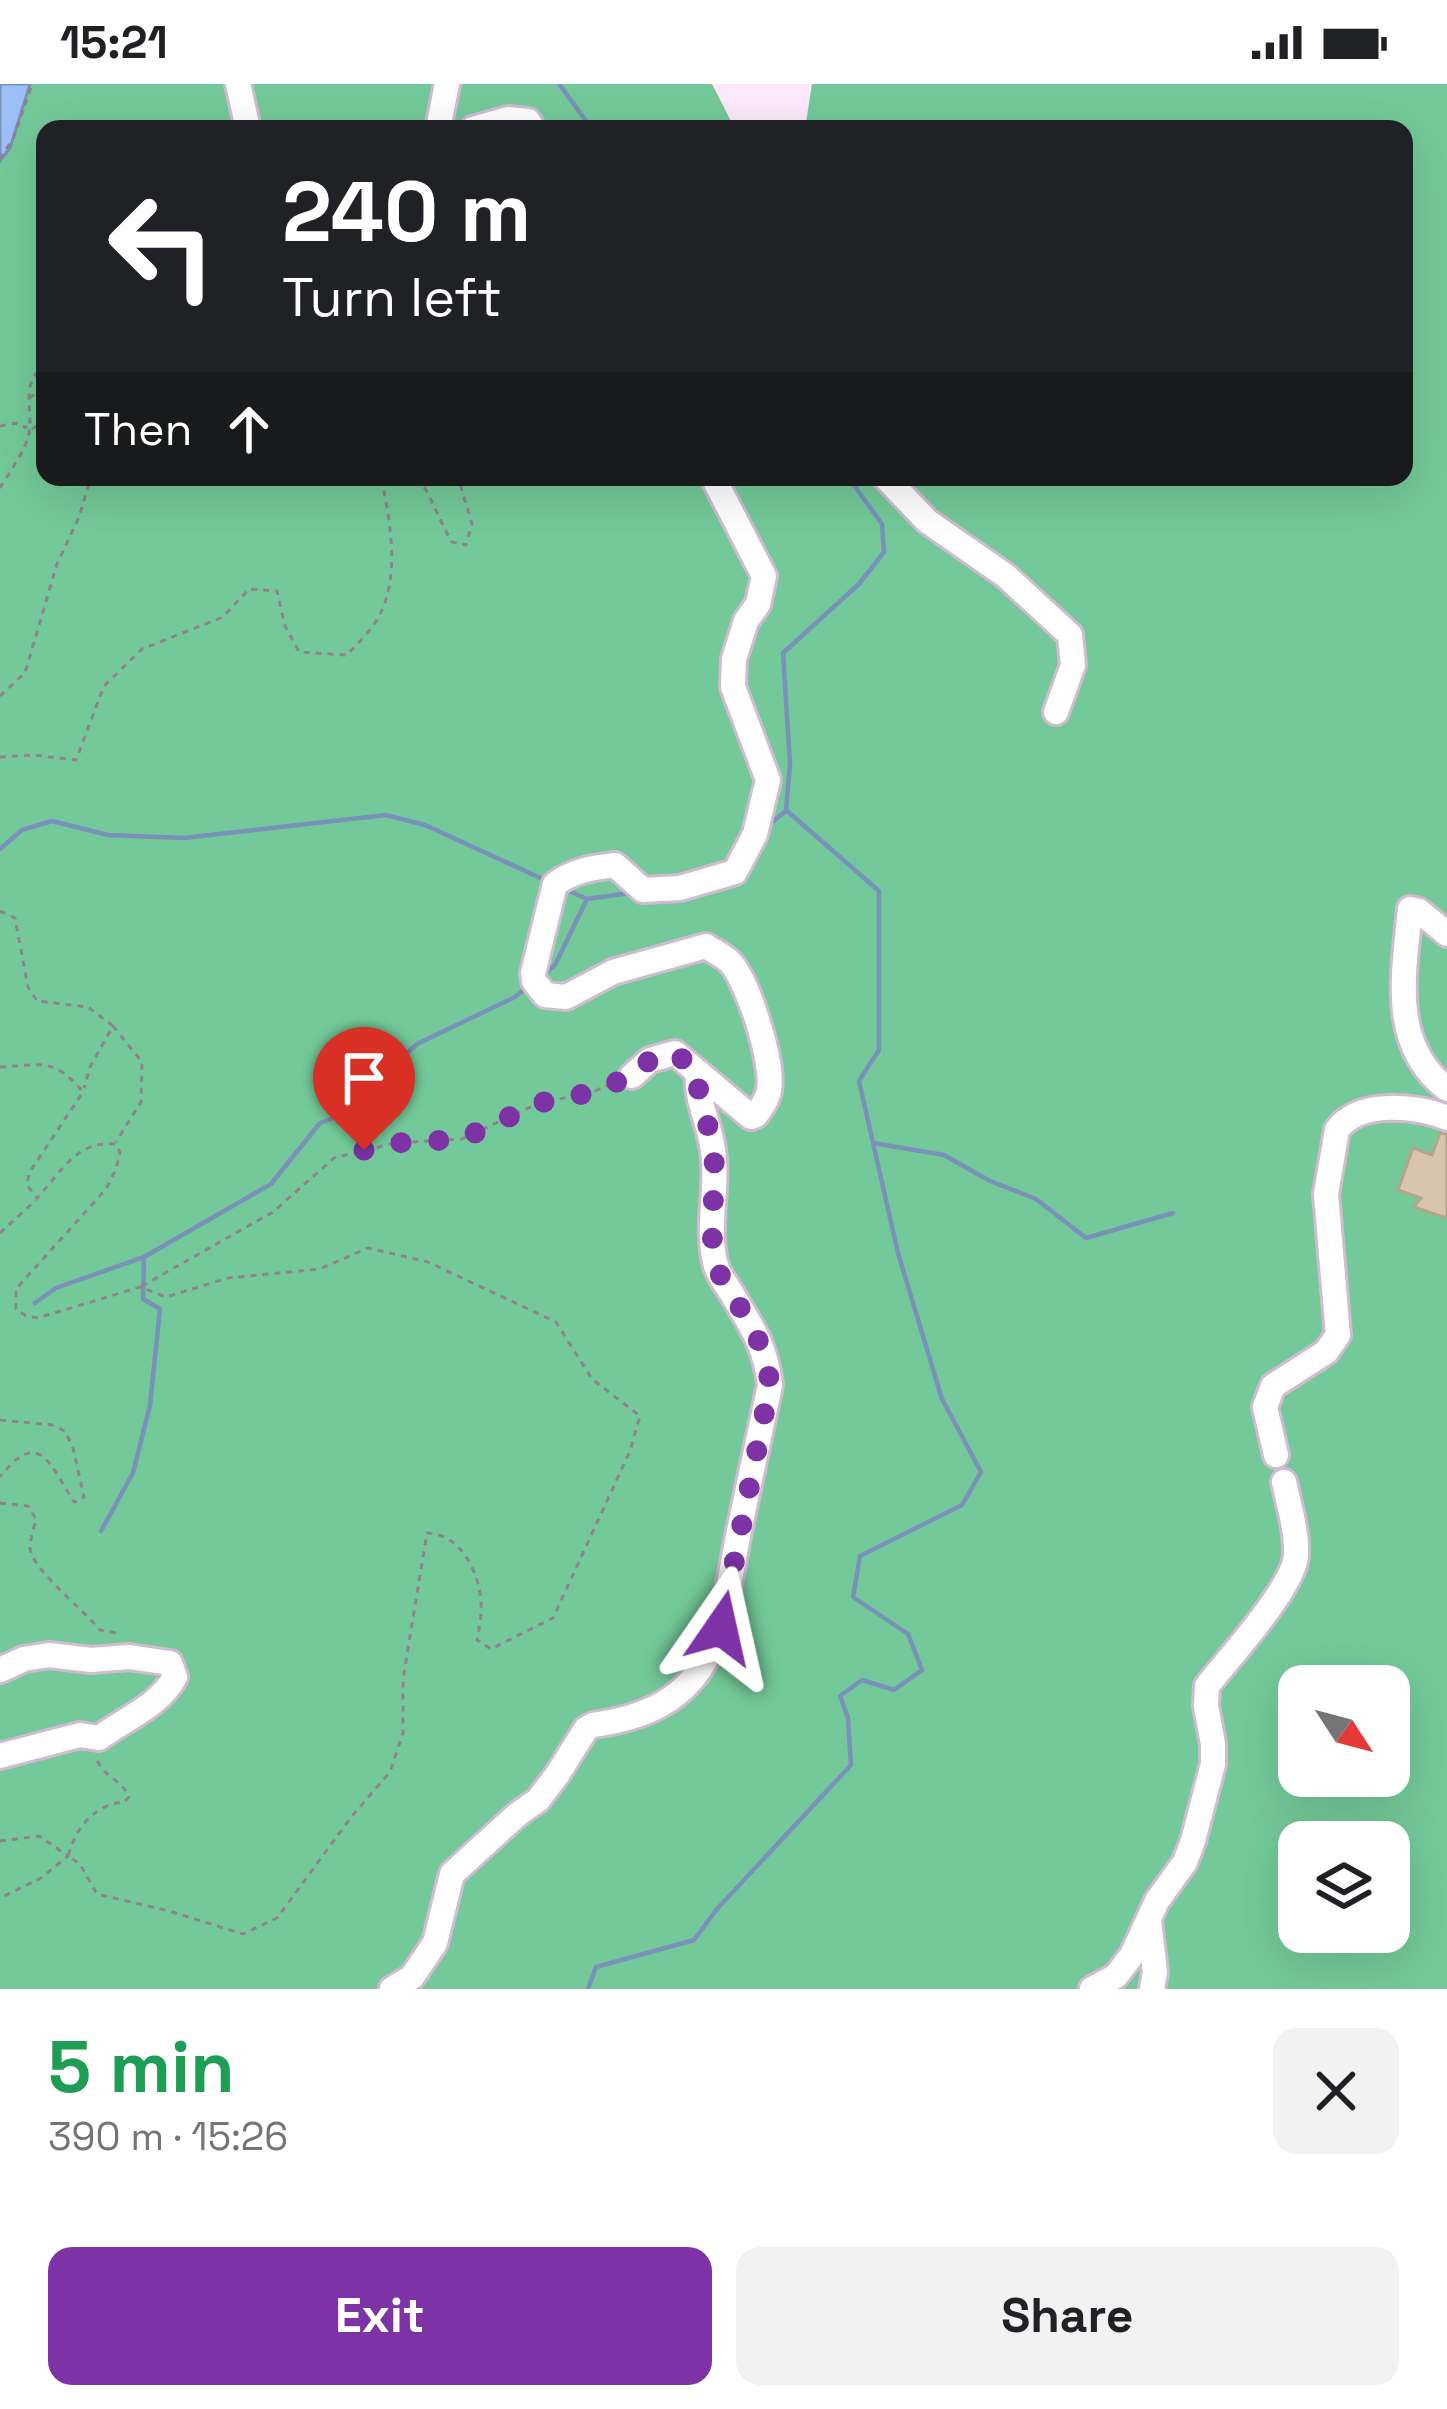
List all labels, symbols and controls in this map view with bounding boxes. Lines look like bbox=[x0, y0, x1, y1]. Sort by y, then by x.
text: 15:21 bbox=[60, 14, 168, 71]
text: 240 m bbox=[282, 158, 531, 266]
icon: left bbox=[84, 168, 240, 324]
text: Turn left bbox=[282, 263, 502, 332]
icon: ahead bbox=[216, 396, 282, 462]
text: Then bbox=[84, 401, 192, 458]
pin bbox=[313, 1027, 415, 1150]
icon: arrive bbox=[331, 1045, 397, 1111]
position arrow bbox=[658, 1565, 784, 1691]
north arrow bbox=[1278, 1665, 1410, 1797]
map controls bbox=[1278, 1665, 1410, 1953]
button: layers bbox=[1278, 1821, 1410, 1953]
text: 5 min bbox=[48, 2021, 234, 2113]
button: close bbox=[1273, 2028, 1399, 2154]
text: 390 m · 15:26 bbox=[48, 2112, 288, 2161]
button: Exit bbox=[48, 2247, 712, 2385]
button: Share bbox=[736, 2247, 1399, 2385]

